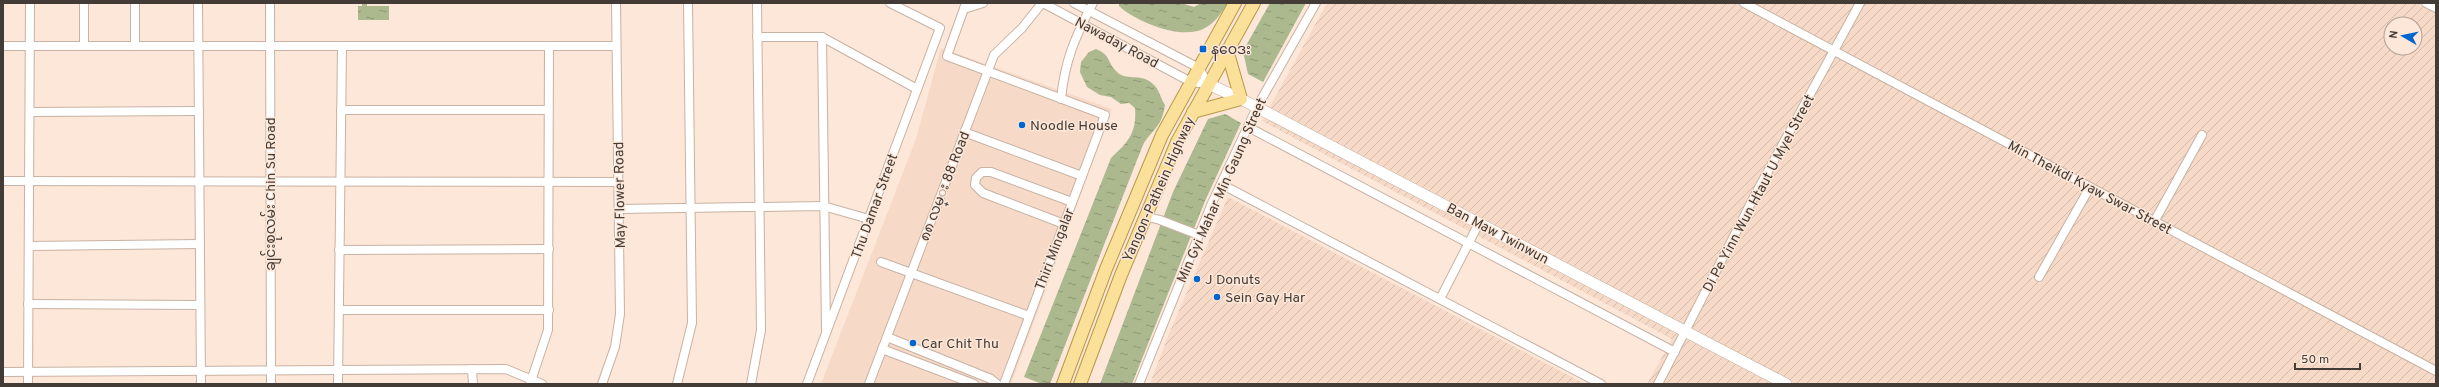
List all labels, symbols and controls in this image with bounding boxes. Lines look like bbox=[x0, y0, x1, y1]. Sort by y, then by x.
street label: Nawaday Road bbox=[1071, 14, 1161, 73]
north arrow bbox=[2383, 16, 2423, 56]
text: N bbox=[2387, 30, 2402, 40]
place label: နဝေဒး bbox=[1211, 42, 1251, 61]
marker: နဝေဒး bbox=[1198, 44, 1208, 54]
street label: Di Pe Yinn Wun Htaut U Myel Street bbox=[1700, 92, 1819, 295]
street label: Min Gyi Mahar Min Gaung Street bbox=[1174, 95, 1271, 286]
street label: Yangon-Pathein Highway bbox=[1120, 114, 1199, 265]
street label: ချင်းစုလမ်း Chin Su Road bbox=[260, 117, 282, 271]
place label: Noodle House bbox=[1030, 118, 1118, 135]
marker: Noodle House bbox=[1017, 120, 1027, 130]
street label: ၈၈ လမ္း 88 Road bbox=[917, 129, 975, 244]
street label: Min Theikdi Kyaw Swar Street bbox=[2004, 138, 2174, 239]
street label: May Flower Road bbox=[611, 141, 630, 248]
street label: Thu Damar Street bbox=[848, 152, 902, 261]
street label: Ban Maw Twinwun bbox=[1443, 200, 1551, 269]
street label: Thiri Mingalar bbox=[1032, 205, 1079, 293]
place label: J Donuts bbox=[1205, 272, 1261, 289]
marker: J Donuts bbox=[1192, 274, 1202, 284]
place label: Sein Gay Har bbox=[1225, 290, 1306, 307]
marker: Sein Gay Har bbox=[1212, 292, 1222, 302]
place label: Car Chit Thu bbox=[921, 336, 999, 353]
marker: Car Chit Thu bbox=[908, 338, 918, 348]
scale bar bbox=[2295, 345, 2360, 371]
text: 50 m bbox=[2301, 352, 2329, 368]

